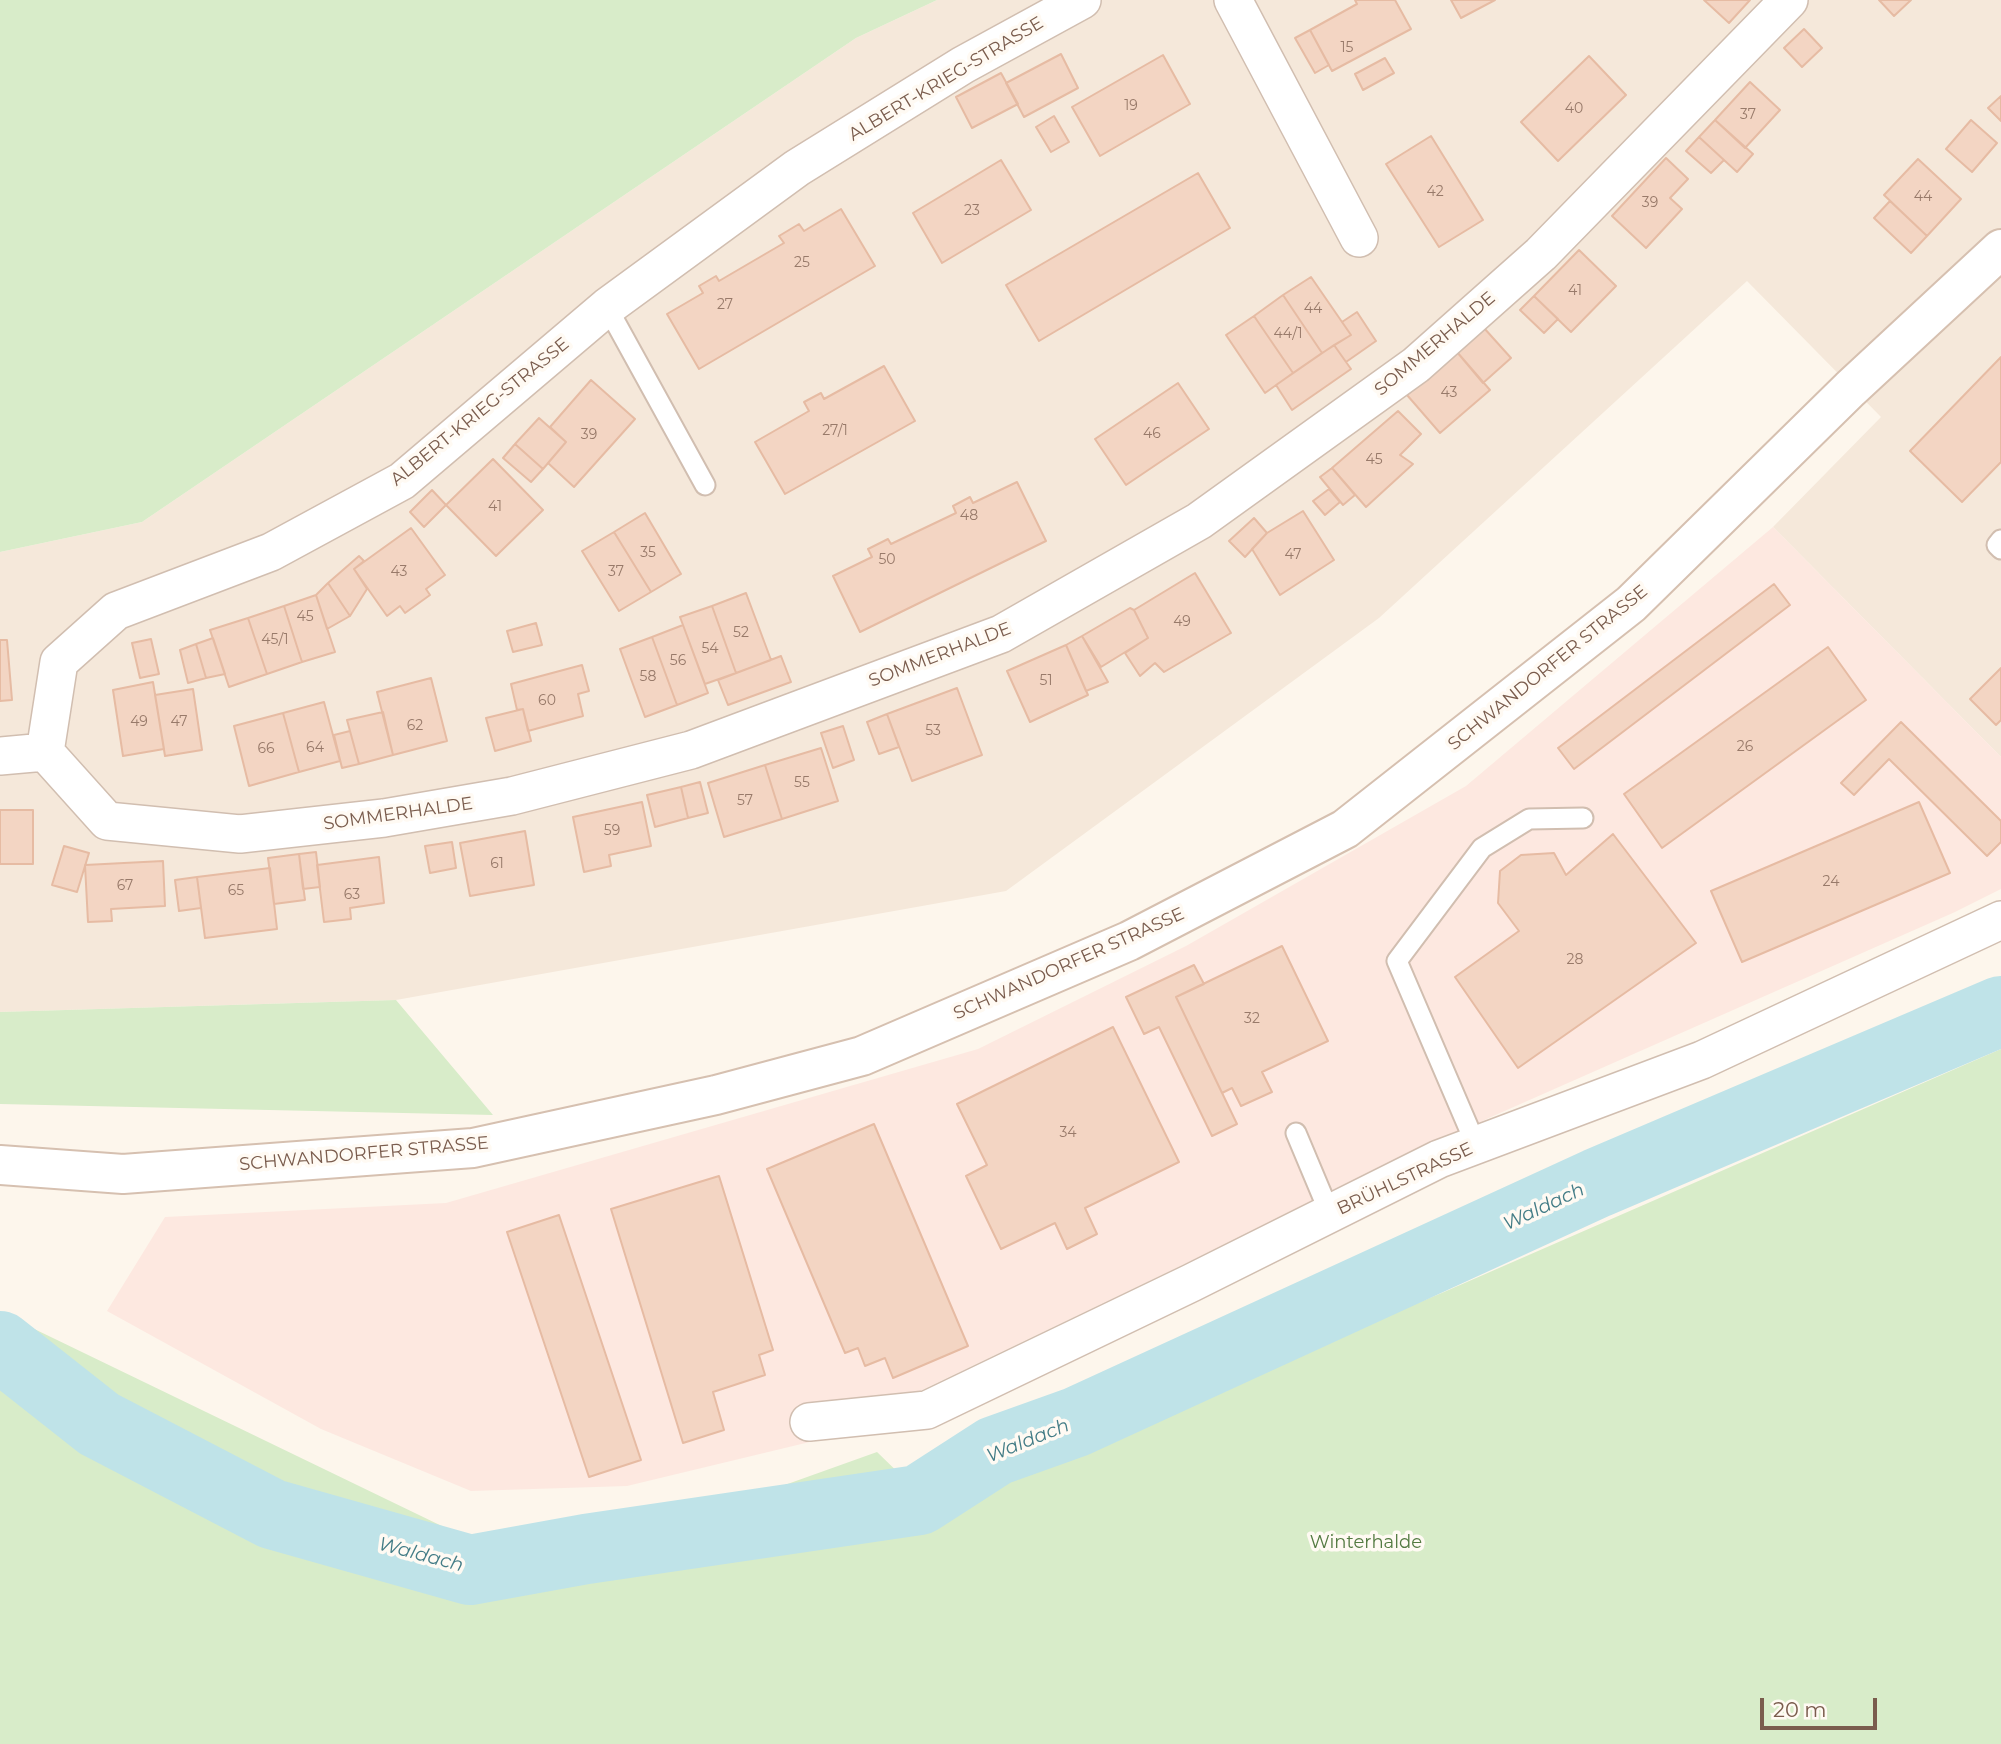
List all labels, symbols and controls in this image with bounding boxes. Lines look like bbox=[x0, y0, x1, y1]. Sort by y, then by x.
street label: ALBERT-KRIEG-STRASSE bbox=[845, 12, 1047, 146]
house number: 15 bbox=[1341, 40, 1353, 56]
house number: 19 bbox=[1124, 98, 1138, 114]
house number: 40 bbox=[1565, 101, 1583, 117]
house number: 37 bbox=[1740, 107, 1756, 123]
house number: 42 bbox=[1426, 184, 1444, 200]
house number: 44 bbox=[1914, 189, 1932, 205]
house number: 39 bbox=[1642, 195, 1658, 211]
house number: 23 bbox=[964, 203, 980, 219]
house number: 25 bbox=[794, 255, 810, 271]
house number: 41 bbox=[1568, 283, 1582, 299]
street label: SOMMERHALDE bbox=[1370, 287, 1500, 401]
house number: 27 bbox=[717, 297, 733, 313]
house number: 44 bbox=[1304, 301, 1322, 317]
house number: 44/1 bbox=[1273, 326, 1303, 342]
street label: ALBERT-KRIEG-STRASSE bbox=[386, 333, 574, 491]
house number: 43 bbox=[1441, 385, 1457, 401]
house number: 27/1 bbox=[822, 423, 848, 439]
house number: 46 bbox=[1143, 426, 1161, 442]
house number: 39 bbox=[581, 427, 597, 443]
house number: 45 bbox=[1365, 452, 1383, 468]
house number: 41 bbox=[488, 499, 502, 515]
house number: 48 bbox=[960, 508, 978, 524]
house number: 35 bbox=[640, 545, 656, 561]
house number: 47 bbox=[1285, 547, 1301, 563]
house number: 50 bbox=[878, 552, 896, 568]
house number: 43 bbox=[391, 564, 407, 580]
house number: 37 bbox=[608, 564, 624, 580]
street label: SCHWANDORFER STRASSE bbox=[1444, 581, 1652, 755]
house number: 45 bbox=[296, 609, 314, 625]
house number: 49 bbox=[1173, 614, 1191, 630]
street label: SOMMERHALDE bbox=[866, 618, 1014, 692]
house number: 52 bbox=[733, 625, 749, 641]
house number: 45/1 bbox=[261, 632, 289, 648]
house number: 54 bbox=[701, 641, 719, 657]
house number: 56 bbox=[670, 653, 686, 669]
house number: 58 bbox=[640, 669, 656, 685]
house number: 51 bbox=[1040, 673, 1052, 689]
house number: 60 bbox=[538, 693, 556, 709]
house number: 49 bbox=[130, 714, 148, 730]
house number: 47 bbox=[171, 714, 187, 730]
house number: 62 bbox=[407, 718, 423, 734]
house number: 53 bbox=[925, 723, 941, 739]
house number: 26 bbox=[1737, 739, 1753, 755]
house number: 64 bbox=[306, 740, 324, 756]
house number: 66 bbox=[257, 741, 275, 757]
house number: 55 bbox=[794, 775, 810, 791]
street label: SOMMERHALDE bbox=[322, 793, 474, 835]
house number: 57 bbox=[737, 793, 753, 809]
house number: 59 bbox=[604, 823, 620, 839]
house number: 61 bbox=[490, 856, 504, 872]
house number: 24 bbox=[1823, 874, 1839, 890]
house number: 67 bbox=[117, 878, 133, 894]
house number: 65 bbox=[228, 883, 244, 899]
house number: 63 bbox=[344, 887, 360, 903]
street label: SCHWANDORFER STRASSE bbox=[950, 903, 1188, 1025]
house number: 28 bbox=[1567, 952, 1583, 968]
house number: 32 bbox=[1244, 1011, 1260, 1027]
house number: 34 bbox=[1059, 1125, 1077, 1141]
street label: SCHWANDORFER STRASSE bbox=[238, 1132, 490, 1176]
street label: BRÜHLSTRASSE bbox=[1334, 1138, 1476, 1220]
water label: Waldach bbox=[1500, 1178, 1588, 1236]
water label: Waldach bbox=[983, 1414, 1073, 1468]
park label: Winterhalde bbox=[1310, 1532, 1422, 1554]
water label: Waldach bbox=[376, 1533, 466, 1577]
scale bar bbox=[1763, 1684, 1880, 1728]
text: 20 m bbox=[1773, 1697, 1827, 1722]

